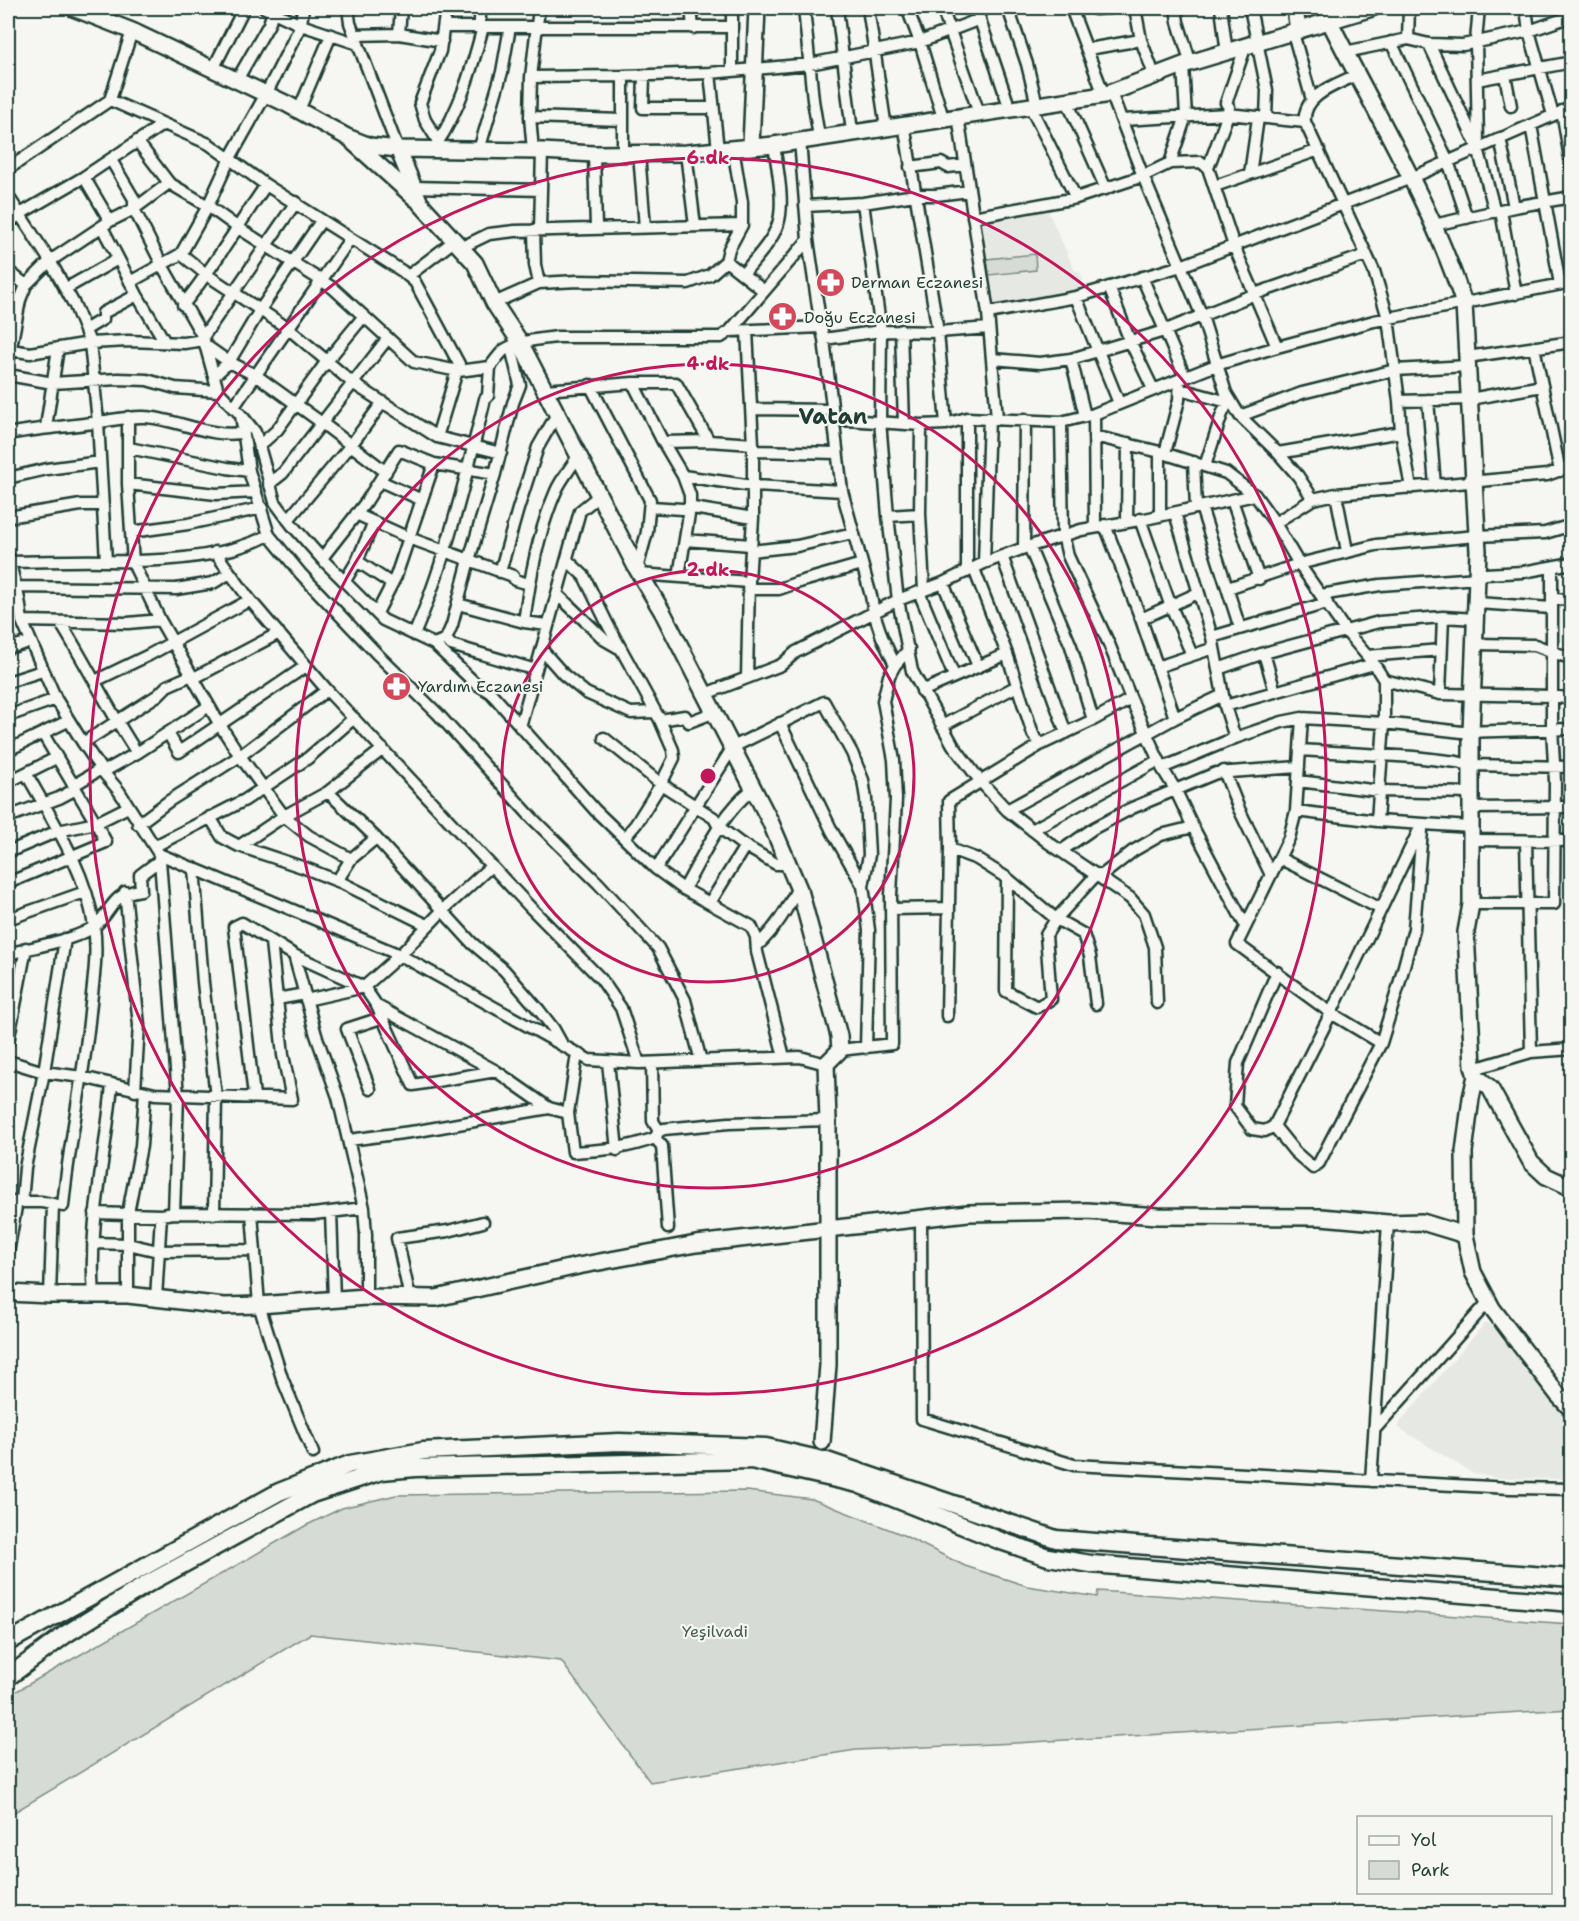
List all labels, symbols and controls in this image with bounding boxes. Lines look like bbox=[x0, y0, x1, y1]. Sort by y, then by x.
text: 6 dk bbox=[687, 146, 729, 170]
pharmacy icon: Derman Eczanesi bbox=[814, 266, 846, 298]
place label: Derman Eczanesi bbox=[851, 272, 983, 293]
pharmacy icon: Doğu Eczanesi bbox=[767, 301, 799, 333]
place label: Doğu Eczanesi bbox=[804, 307, 916, 328]
text: 4 dk bbox=[687, 352, 729, 376]
district label: Vatan bbox=[799, 402, 868, 431]
text: 2 dk bbox=[687, 558, 729, 582]
pharmacy icon: Yardım Eczanesi bbox=[381, 670, 413, 702]
place label: Yardım Eczanesi bbox=[418, 676, 543, 697]
centre of rings bbox=[698, 766, 718, 786]
park label: Yeşilvadi bbox=[682, 1621, 748, 1642]
legend bbox=[1357, 1816, 1552, 1894]
text: Yol bbox=[1411, 1828, 1437, 1852]
text: Park bbox=[1411, 1858, 1450, 1882]

